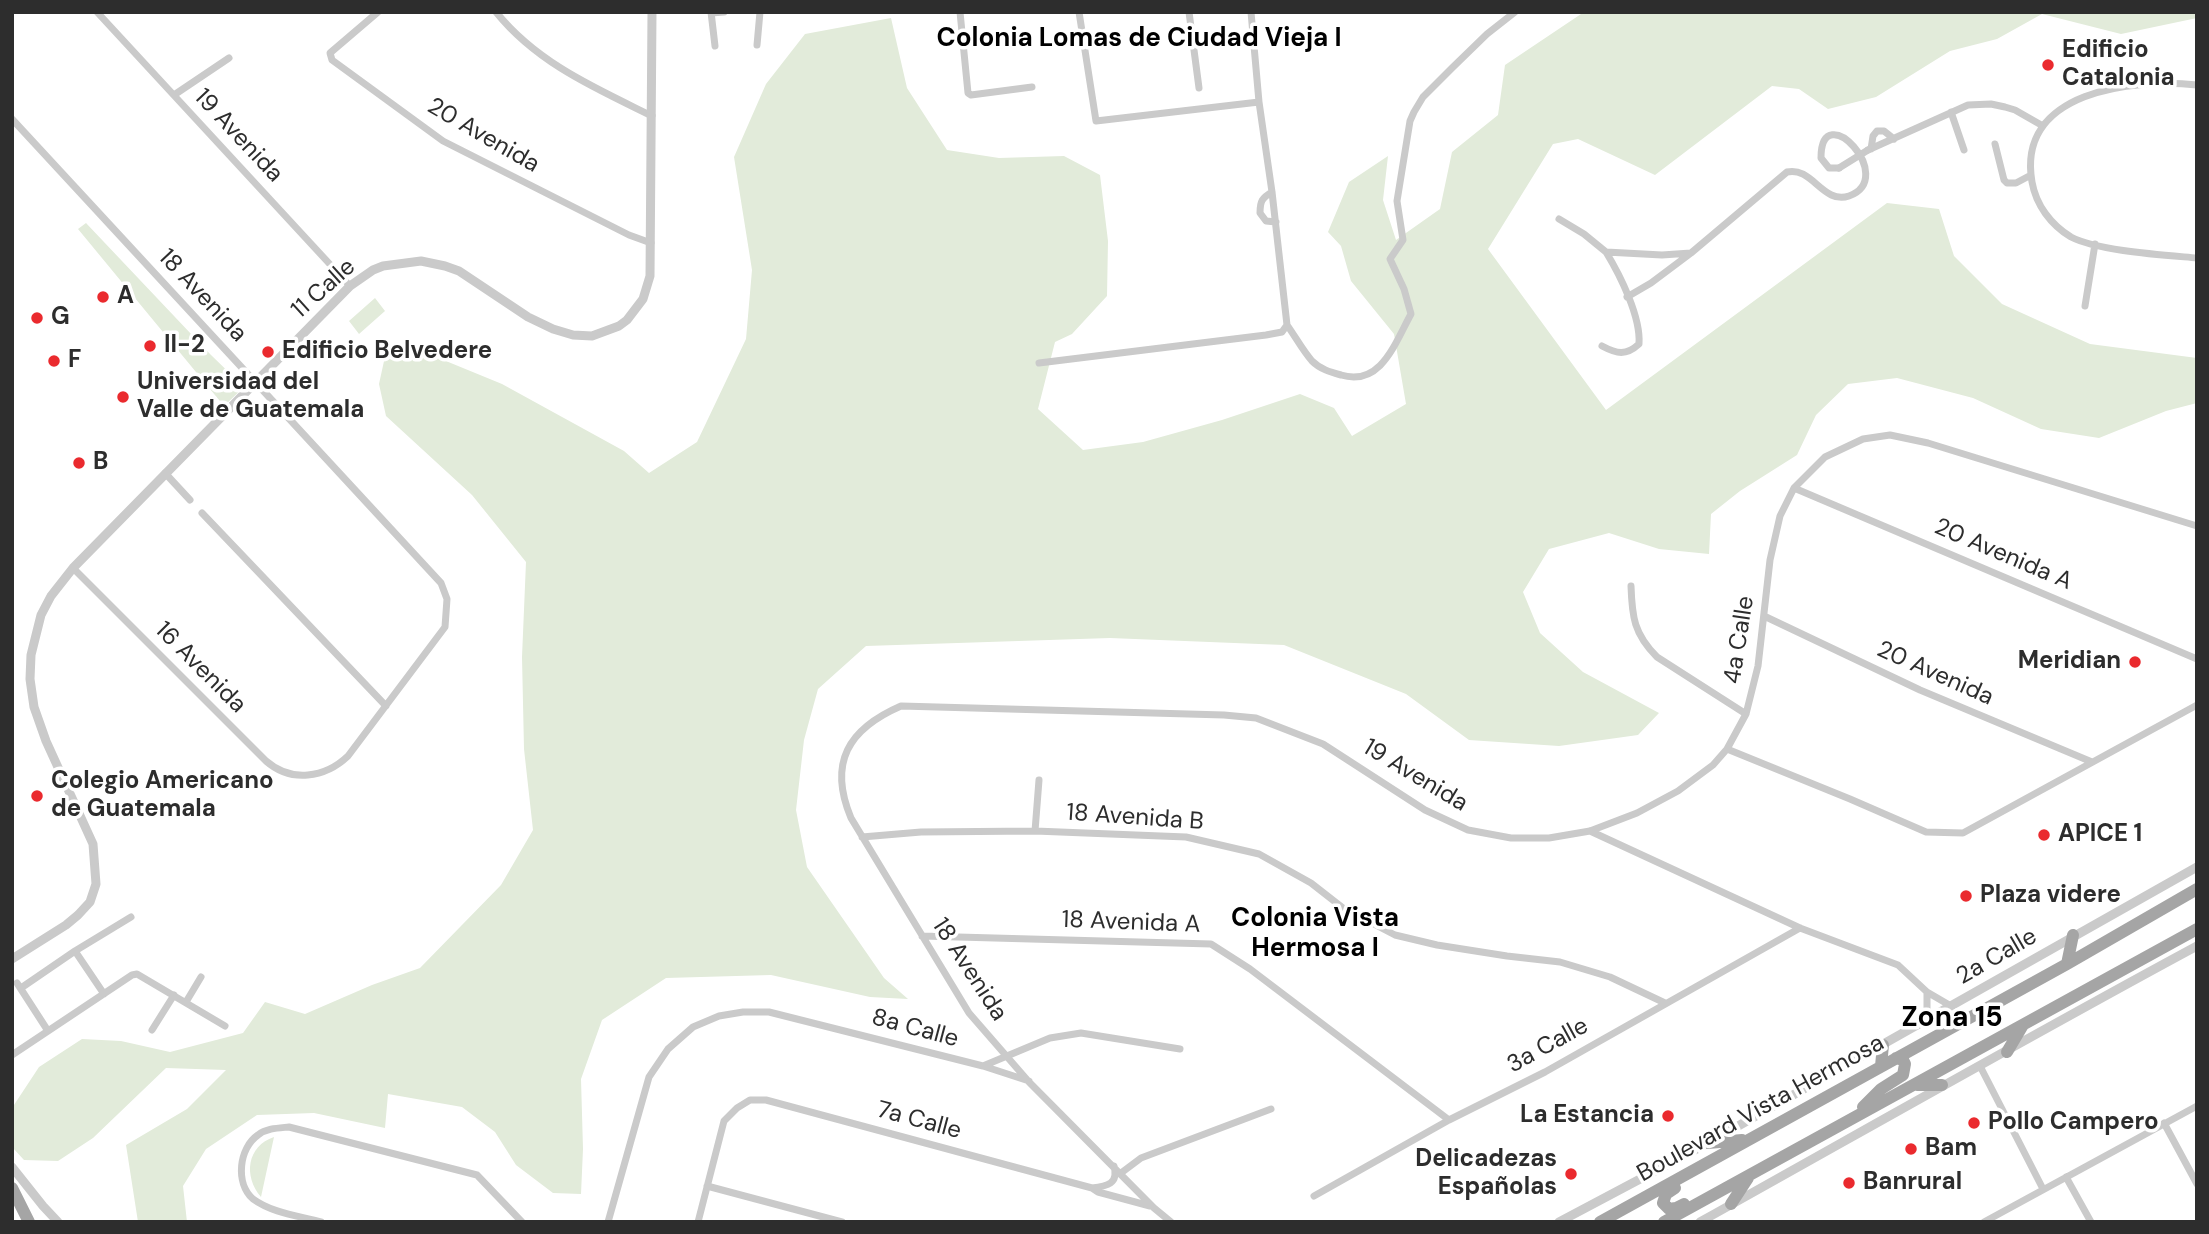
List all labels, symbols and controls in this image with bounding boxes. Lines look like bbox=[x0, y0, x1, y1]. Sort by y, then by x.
district label: Colonia Lomas de Ciudad Vieja I bbox=[937, 23, 1341, 55]
place label: Edificio Catalonia bbox=[2062, 37, 2175, 93]
marker: Edificio Catalonia bbox=[2040, 57, 2056, 73]
street label: 19 Avenida bbox=[188, 83, 288, 189]
street label: 20 Avenida bbox=[422, 92, 544, 180]
street label: 18 Avenida bbox=[152, 244, 252, 348]
street label: 11 Calle bbox=[286, 253, 362, 325]
place label: A bbox=[117, 283, 134, 311]
marker: A bbox=[95, 289, 111, 305]
place label: G bbox=[51, 304, 70, 332]
marker: G bbox=[29, 310, 45, 326]
place label: II-2 bbox=[164, 332, 205, 360]
marker: II-2 bbox=[142, 338, 158, 354]
place label: Edificio Belvedere bbox=[282, 338, 492, 366]
marker: Edificio Belvedere bbox=[260, 344, 276, 360]
place label: F bbox=[68, 347, 81, 375]
marker: F bbox=[46, 353, 62, 369]
place label: Universidad del Valle de Guatemala bbox=[137, 369, 364, 425]
marker: Universidad del Valle de Guatemala bbox=[115, 389, 131, 405]
place label: B bbox=[93, 449, 108, 477]
marker: B bbox=[71, 455, 87, 471]
street label: 20 Avenida A bbox=[1930, 513, 2076, 597]
street label: 4a Calle bbox=[1719, 594, 1761, 686]
street label: 16 Avenida bbox=[148, 616, 252, 720]
street label: 20 Avenida bbox=[1872, 636, 1998, 712]
place label: Meridian bbox=[2018, 648, 2121, 676]
marker: Meridian bbox=[2127, 654, 2143, 670]
street label: 19 Avenida bbox=[1357, 734, 1473, 818]
place label: Colegio Americano de Guatemala bbox=[51, 768, 274, 824]
marker: Colegio Americano de Guatemala bbox=[29, 788, 45, 804]
street label: 18 Avenida B bbox=[1065, 799, 1205, 837]
place label: APICE 1 bbox=[2058, 821, 2142, 849]
marker: APICE 1 bbox=[2036, 827, 2052, 843]
place label: Plaza videre bbox=[1980, 882, 2121, 910]
marker: Plaza videre bbox=[1958, 888, 1974, 904]
district label: Colonia Vista Hermosa I bbox=[1231, 903, 1399, 964]
street label: 18 Avenida A bbox=[1061, 906, 1201, 940]
street label: 18 Avenida bbox=[925, 913, 1013, 1027]
street label: 2a Calle bbox=[1952, 923, 2042, 991]
district label: Zona 15 bbox=[1901, 1002, 2003, 1036]
street label: 8a Calle bbox=[868, 1004, 962, 1054]
street label: 3a Calle bbox=[1502, 1012, 1594, 1080]
street label: Boulevard Vista Hermosa bbox=[1633, 1029, 1889, 1189]
street label: 7a Calle bbox=[874, 1096, 964, 1146]
place label: La Estancia bbox=[1520, 1102, 1654, 1130]
marker: La Estancia bbox=[1660, 1108, 1676, 1124]
place label: Pollo Campero bbox=[1988, 1109, 2159, 1137]
marker: Pollo Campero bbox=[1966, 1115, 1982, 1131]
place label: Bam bbox=[1925, 1135, 1977, 1163]
marker: Bam bbox=[1903, 1141, 1919, 1157]
place label: Delicadezas Españolas bbox=[1415, 1146, 1557, 1202]
marker: Delicadezas Españolas bbox=[1563, 1166, 1579, 1182]
place label: Banrural bbox=[1863, 1169, 1962, 1197]
marker: Banrural bbox=[1841, 1175, 1857, 1191]

